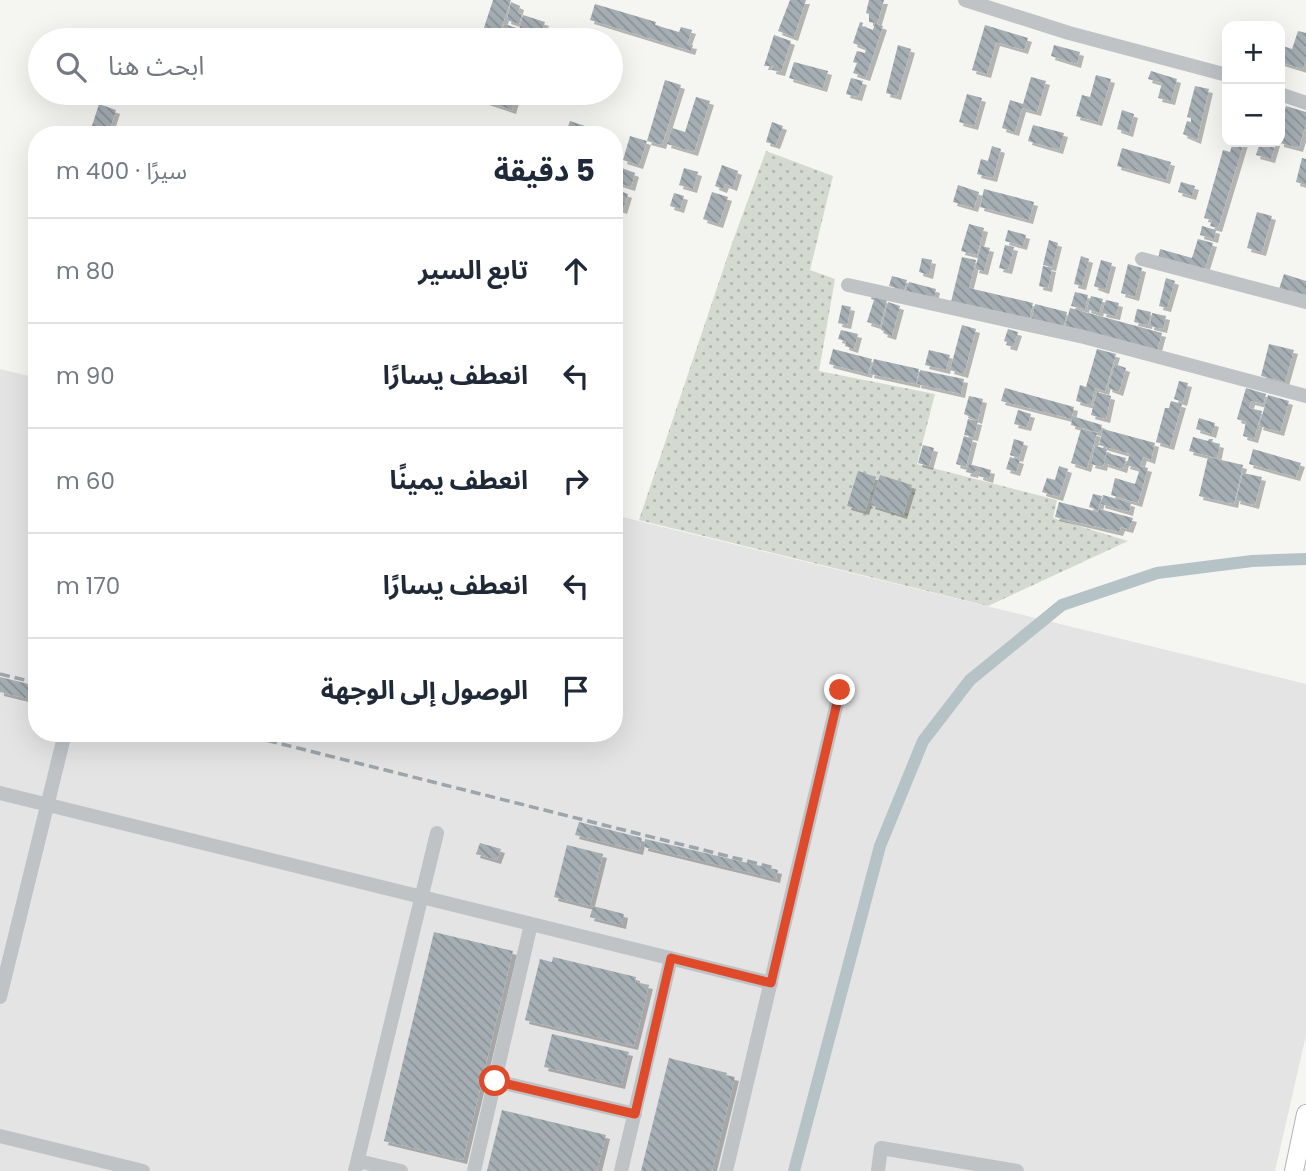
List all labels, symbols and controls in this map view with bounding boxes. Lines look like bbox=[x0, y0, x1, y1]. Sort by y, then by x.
map controls bbox=[1222, 21, 1285, 147]
button: + bbox=[1222, 21, 1285, 84]
search box bbox=[28, 28, 623, 105]
icon: search bbox=[52, 48, 90, 86]
text: ابحث هنا bbox=[108, 48, 205, 84]
button: − bbox=[1222, 84, 1285, 147]
text: 5 دقيقة bbox=[494, 149, 595, 192]
text: سيرًا · 400 m bbox=[56, 155, 187, 187]
text: تابع السير bbox=[418, 252, 528, 288]
icon: ahead bbox=[557, 252, 595, 290]
text: 80 m bbox=[56, 255, 115, 287]
text: انعطف يسارًا bbox=[383, 357, 528, 393]
icon: left bbox=[557, 357, 595, 395]
text: 90 m bbox=[56, 360, 115, 392]
text: انعطف يمينًا bbox=[390, 462, 528, 498]
icon: right bbox=[557, 462, 595, 500]
text: 60 m bbox=[56, 465, 115, 497]
text: انعطف يسارًا bbox=[383, 567, 528, 603]
icon: left bbox=[557, 567, 595, 605]
text: 170 m bbox=[56, 570, 120, 602]
text: الوصول إلى الوجهة bbox=[321, 672, 528, 708]
icon: arrive bbox=[557, 672, 595, 710]
route end bbox=[824, 674, 855, 705]
route start bbox=[479, 1065, 510, 1096]

